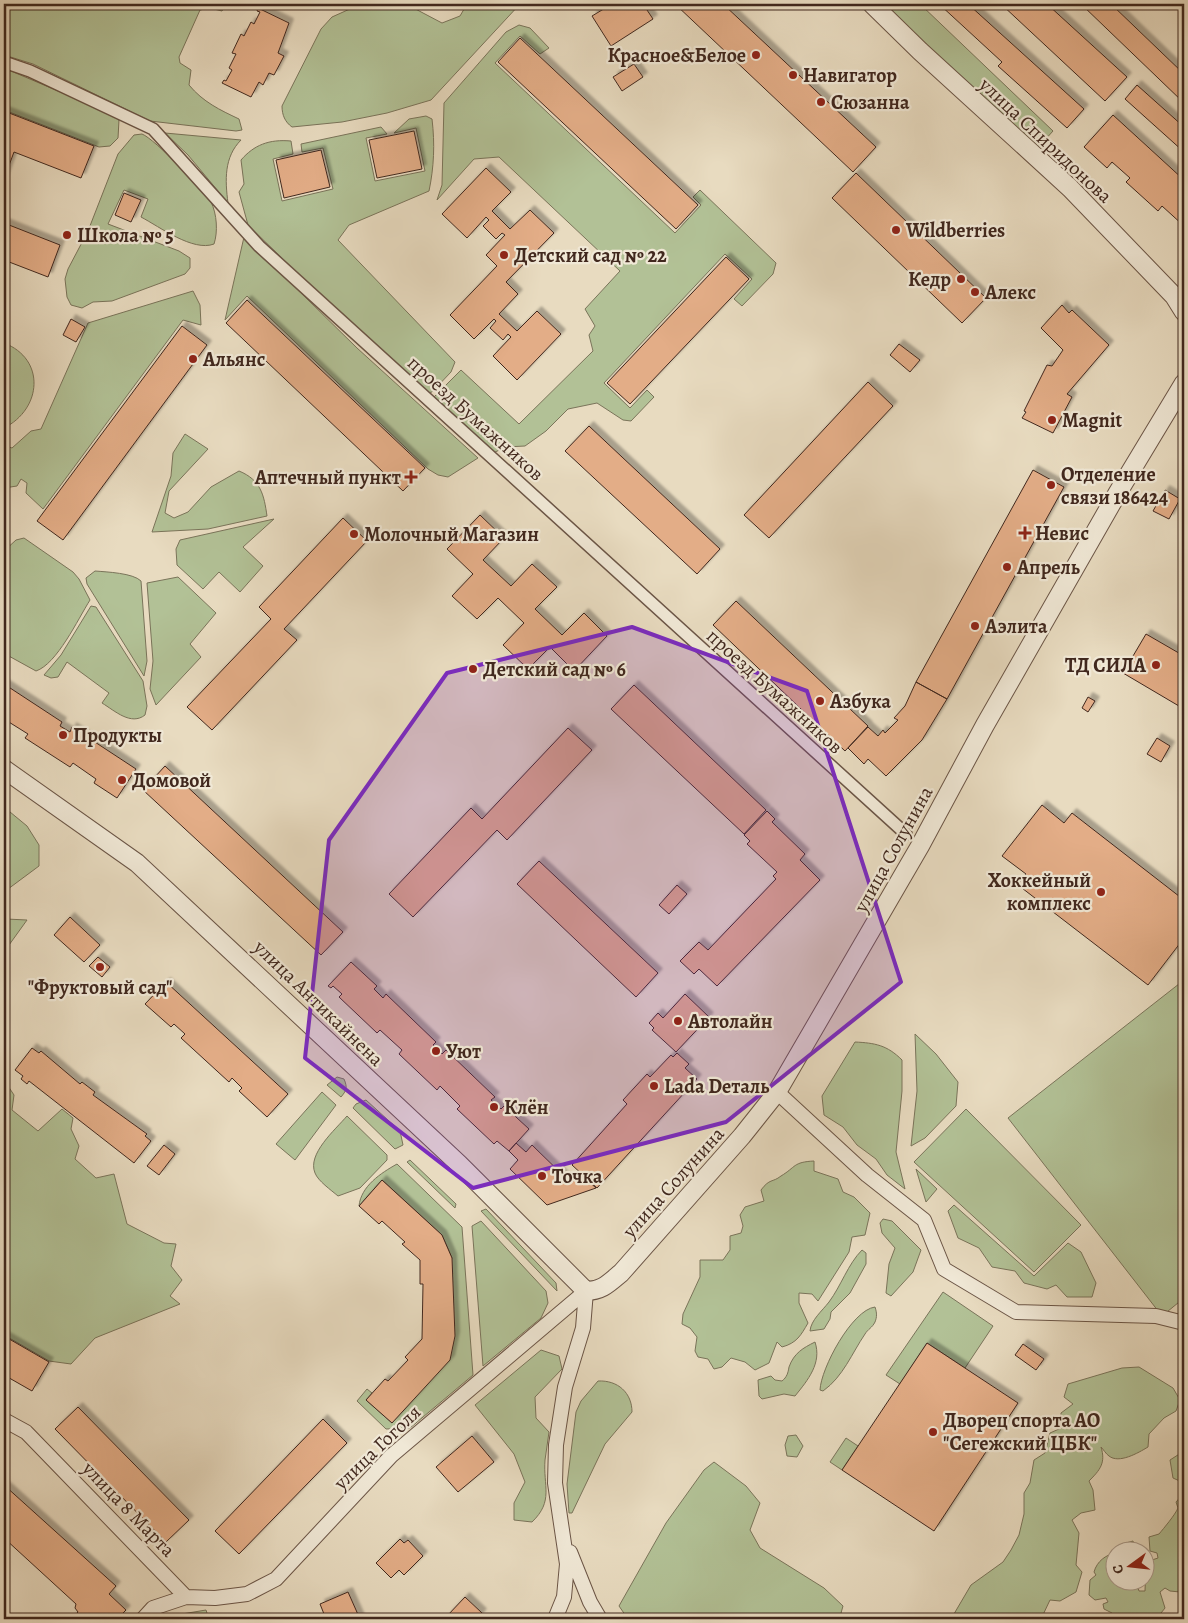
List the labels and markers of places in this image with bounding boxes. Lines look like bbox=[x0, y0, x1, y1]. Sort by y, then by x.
place label: Красное&Белое bbox=[608, 42, 746, 69]
marker: Красное&Белое bbox=[750, 49, 762, 61]
place label: Навигатор bbox=[803, 62, 897, 89]
marker: Навигатор bbox=[787, 69, 799, 81]
place label: Сюзанна bbox=[831, 89, 910, 116]
marker: Сюзанна bbox=[815, 96, 827, 108]
place label: Wildberries bbox=[905, 217, 1005, 244]
place label: Школа № 5 bbox=[77, 222, 174, 249]
marker: Wildberries bbox=[890, 224, 902, 236]
marker: Школа № 5 bbox=[61, 229, 73, 241]
place label: Детский сад № 22 bbox=[514, 242, 667, 269]
marker: Детский сад № 22 bbox=[498, 249, 510, 261]
place label: Кедр bbox=[908, 266, 951, 293]
marker: Кедр bbox=[955, 273, 967, 285]
place label: Алекс bbox=[984, 279, 1036, 306]
marker: Алекс bbox=[969, 286, 981, 298]
place label: Альянс bbox=[202, 346, 265, 373]
marker: Альянс bbox=[187, 353, 199, 365]
place label: Magnit bbox=[1062, 407, 1123, 434]
marker: Magnit bbox=[1046, 414, 1058, 426]
place label: Отделение связи 186424 bbox=[1061, 461, 1169, 511]
place label: Аптечный пункт bbox=[254, 464, 401, 491]
marker: Аптечный пункт bbox=[405, 471, 417, 483]
marker: Отделение связи 186424 bbox=[1045, 479, 1057, 491]
place label: Невис bbox=[1035, 520, 1089, 547]
place label: Молочный Магазин bbox=[364, 521, 539, 548]
marker: Невис bbox=[1019, 527, 1031, 539]
marker: Молочный Магазин bbox=[348, 528, 360, 540]
place label: Апрель bbox=[1016, 554, 1080, 581]
marker: Апрель bbox=[1001, 561, 1013, 573]
place label: Аэлита bbox=[984, 613, 1048, 640]
marker: Аэлита bbox=[969, 620, 981, 632]
place label: ТД СИЛА bbox=[1065, 652, 1146, 679]
place label: Детский сад № 6 bbox=[483, 656, 626, 683]
marker: ТД СИЛА bbox=[1150, 659, 1162, 671]
marker: Детский сад № 6 bbox=[467, 663, 479, 675]
place label: Азбука bbox=[829, 688, 891, 715]
marker: Азбука bbox=[814, 695, 826, 707]
place label: Продукты bbox=[73, 722, 162, 749]
marker: Продукты bbox=[57, 729, 69, 741]
place label: Домовой bbox=[132, 767, 211, 794]
marker: Домовой bbox=[116, 774, 128, 786]
place label: Хоккейный комплекс bbox=[988, 867, 1091, 917]
marker: Хоккейный комплекс bbox=[1095, 886, 1107, 898]
marker: "Фруктовый сад" bbox=[94, 961, 106, 973]
place label: "Фруктовый сад" bbox=[28, 974, 172, 1001]
place label: Автолайн bbox=[687, 1008, 773, 1035]
marker: Автолайн bbox=[672, 1015, 684, 1027]
place label: Уют bbox=[446, 1038, 481, 1065]
marker: Уют bbox=[430, 1045, 442, 1057]
place label: Lada Dеталь bbox=[664, 1073, 769, 1100]
marker: Lada Dеталь bbox=[648, 1080, 660, 1092]
place label: Клён bbox=[504, 1094, 549, 1121]
marker: Клён bbox=[488, 1101, 500, 1113]
place label: Точка bbox=[552, 1163, 603, 1190]
marker: Точка bbox=[536, 1170, 548, 1182]
place label: Дворец спорта АО "Сегежский ЦБК" bbox=[943, 1407, 1100, 1457]
marker: Дворец спорта АО "Сегежский ЦБК" bbox=[927, 1426, 939, 1438]

